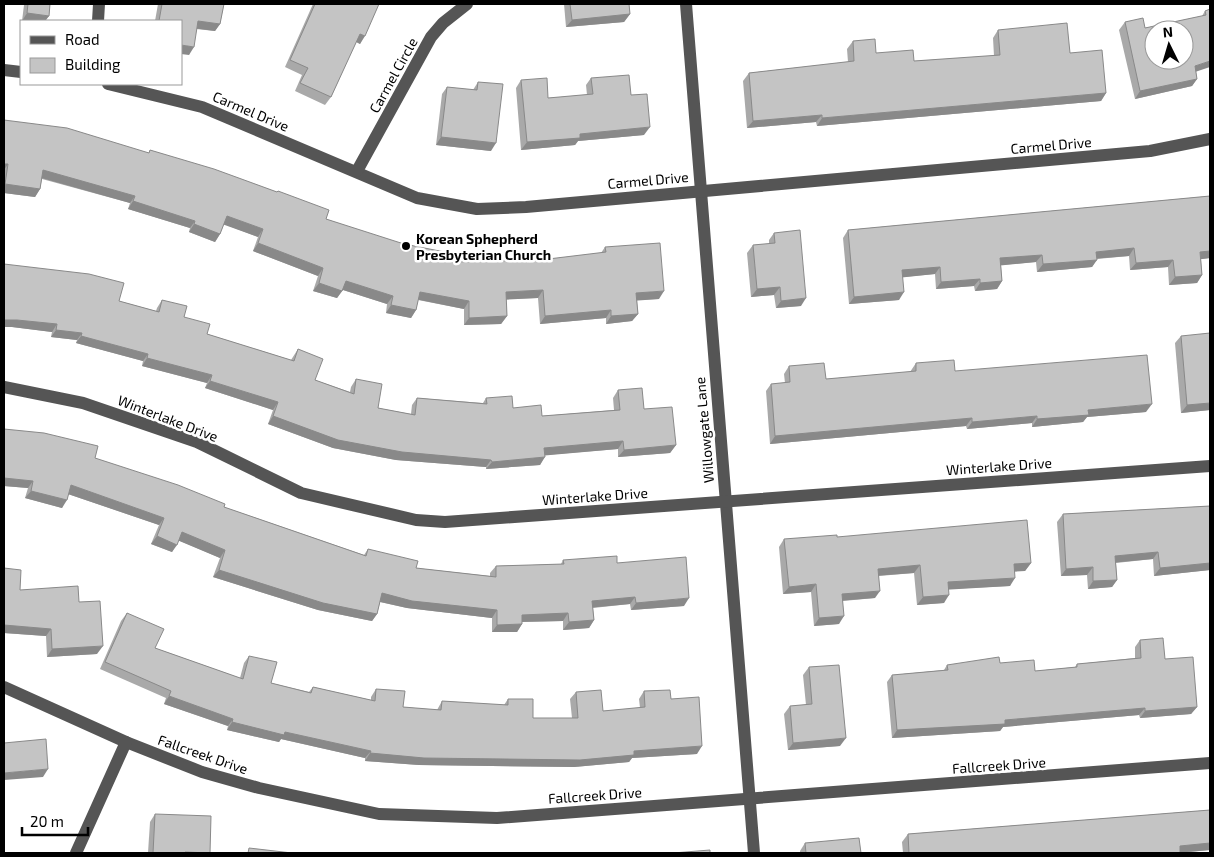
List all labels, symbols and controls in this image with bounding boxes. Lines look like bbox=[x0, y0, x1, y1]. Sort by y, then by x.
legend bbox=[20, 20, 182, 85]
north arrow bbox=[1144, 20, 1194, 70]
text: N bbox=[1162, 23, 1174, 40]
text: Road bbox=[65, 30, 100, 48]
street label: Carmel Circle bbox=[365, 34, 421, 116]
text: Building bbox=[65, 55, 121, 73]
street label: Carmel Drive bbox=[210, 87, 292, 135]
street label: Carmel Drive bbox=[1010, 133, 1092, 157]
street label: Carmel Drive bbox=[607, 168, 689, 192]
place label: Korean Sphepherd Presbyterian Church bbox=[416, 230, 551, 263]
marker: Korean Sphepherd Presbyterian Church bbox=[400, 240, 412, 252]
street label: Willowgate Lane bbox=[691, 376, 717, 484]
street label: Winterlake Drive bbox=[115, 391, 221, 445]
street label: Winterlake Drive bbox=[946, 454, 1052, 478]
street label: Winterlake Drive bbox=[542, 484, 648, 508]
street label: Fallcreek Drive bbox=[156, 731, 250, 777]
street label: Fallcreek Drive bbox=[952, 753, 1046, 777]
street label: Fallcreek Drive bbox=[548, 783, 642, 807]
scale bar bbox=[22, 804, 89, 836]
text: 20 m bbox=[30, 812, 64, 830]

